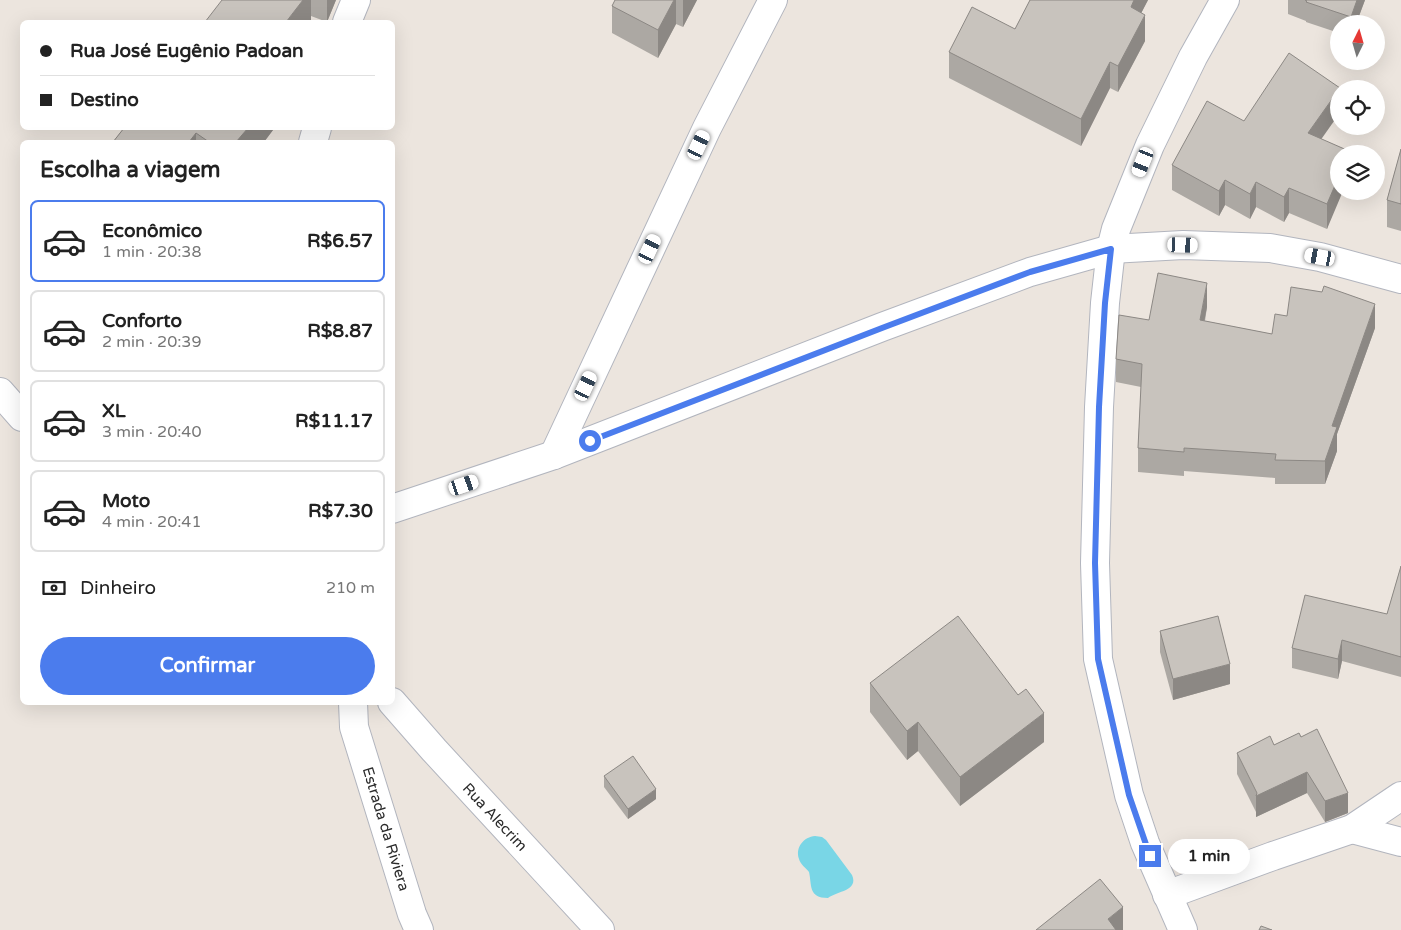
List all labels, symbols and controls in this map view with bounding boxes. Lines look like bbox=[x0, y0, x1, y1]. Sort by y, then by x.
north arrow bbox=[1330, 15, 1385, 70]
map controls bbox=[1330, 15, 1385, 200]
text: Rua José Eugênio Padoan bbox=[70, 40, 304, 62]
button: locate bbox=[1330, 80, 1385, 135]
text: Destino bbox=[70, 89, 139, 111]
car bbox=[685, 128, 712, 162]
car bbox=[1130, 145, 1155, 179]
button: layers bbox=[1330, 145, 1385, 200]
text: Escolha a viagem bbox=[40, 157, 221, 183]
icon: car bbox=[42, 219, 87, 264]
text: Econômico bbox=[102, 220, 202, 242]
text: R$6.57 bbox=[307, 230, 373, 252]
car bbox=[636, 232, 663, 266]
car bbox=[1167, 237, 1198, 253]
text: 1 min · 20:38 bbox=[102, 242, 201, 262]
car bbox=[1303, 247, 1336, 267]
icon: car bbox=[42, 309, 87, 354]
text: Conforto bbox=[102, 310, 182, 332]
text: R$8.87 bbox=[307, 320, 373, 342]
text: 2 min · 20:39 bbox=[102, 332, 201, 352]
car bbox=[572, 369, 599, 403]
icon: car bbox=[42, 399, 87, 444]
text: XL bbox=[102, 400, 126, 422]
text: R$11.17 bbox=[295, 410, 373, 432]
text: 3 min · 20:40 bbox=[102, 422, 201, 442]
route start bbox=[579, 430, 601, 452]
car bbox=[447, 473, 480, 497]
icon: car bbox=[42, 489, 87, 534]
text: Moto bbox=[102, 490, 150, 512]
text: R$7.30 bbox=[308, 500, 373, 522]
text: 4 min · 20:41 bbox=[102, 512, 201, 532]
icon: cash bbox=[40, 574, 68, 602]
text: Dinheiro bbox=[80, 577, 156, 599]
text: 210 m bbox=[326, 578, 375, 598]
button: Confirmar bbox=[40, 637, 375, 695]
street label: Estrada da Riviera bbox=[359, 765, 413, 893]
street label: Rua Alecrim bbox=[459, 779, 531, 855]
callout: 1 min bbox=[1168, 838, 1250, 874]
route end bbox=[1139, 845, 1161, 867]
text: 1 min bbox=[1188, 846, 1230, 866]

